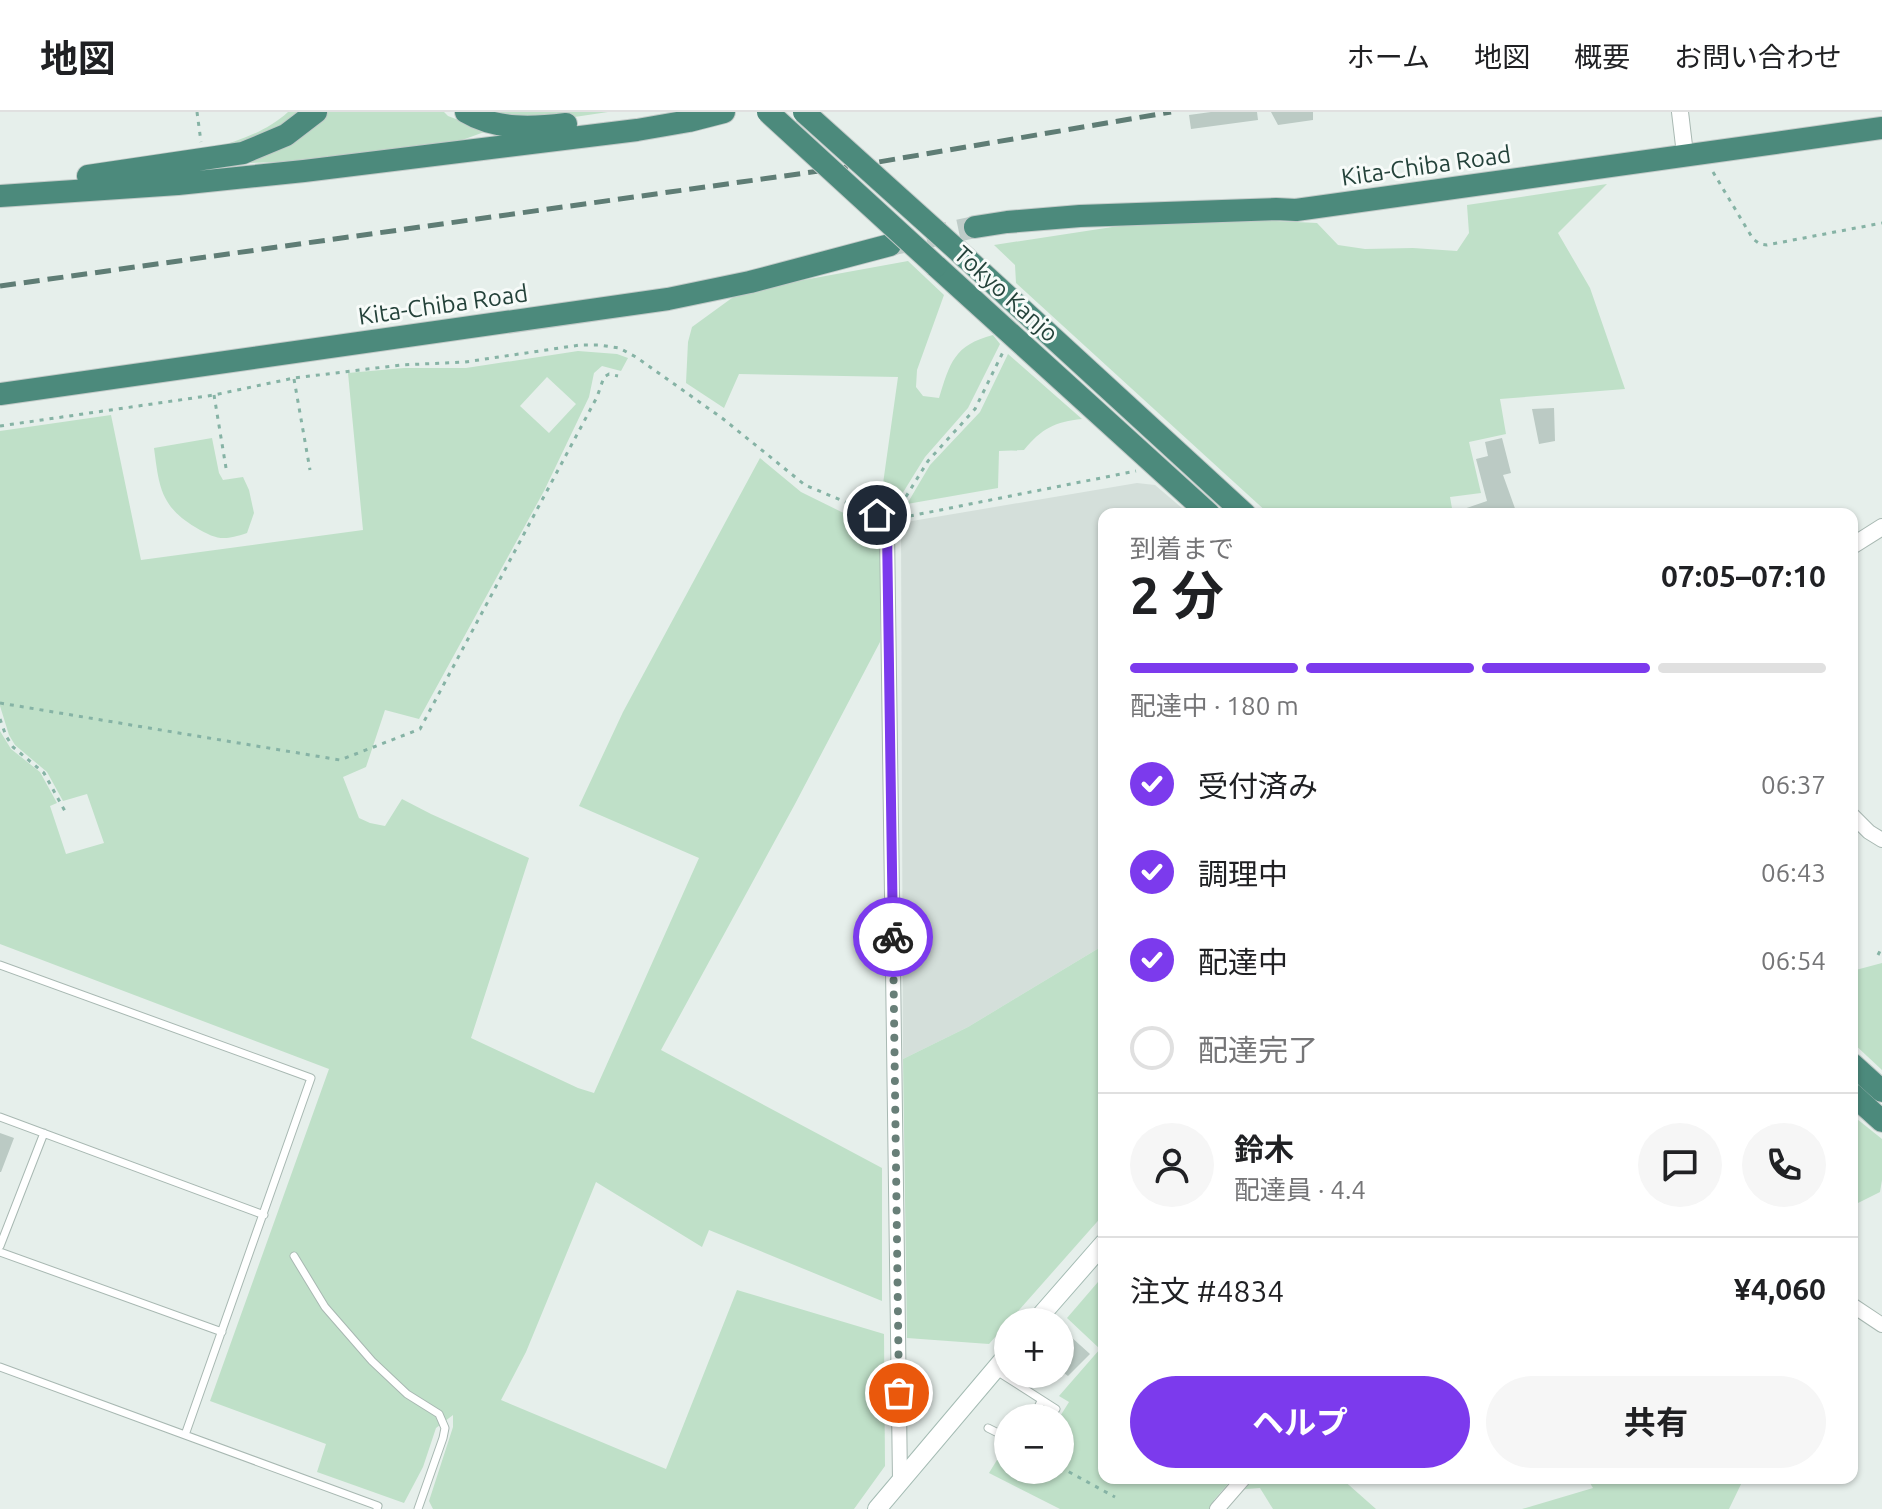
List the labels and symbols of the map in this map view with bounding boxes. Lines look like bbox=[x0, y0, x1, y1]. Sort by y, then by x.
street label: Kita-Chiba Road bbox=[1339, 140, 1513, 191]
street label: Tokyo Kanjo bbox=[949, 240, 1064, 347]
street label: Kita-Chiba Road bbox=[356, 279, 530, 330]
pin bbox=[843, 481, 911, 549]
courier bbox=[853, 897, 933, 977]
pin bbox=[865, 1359, 933, 1427]

